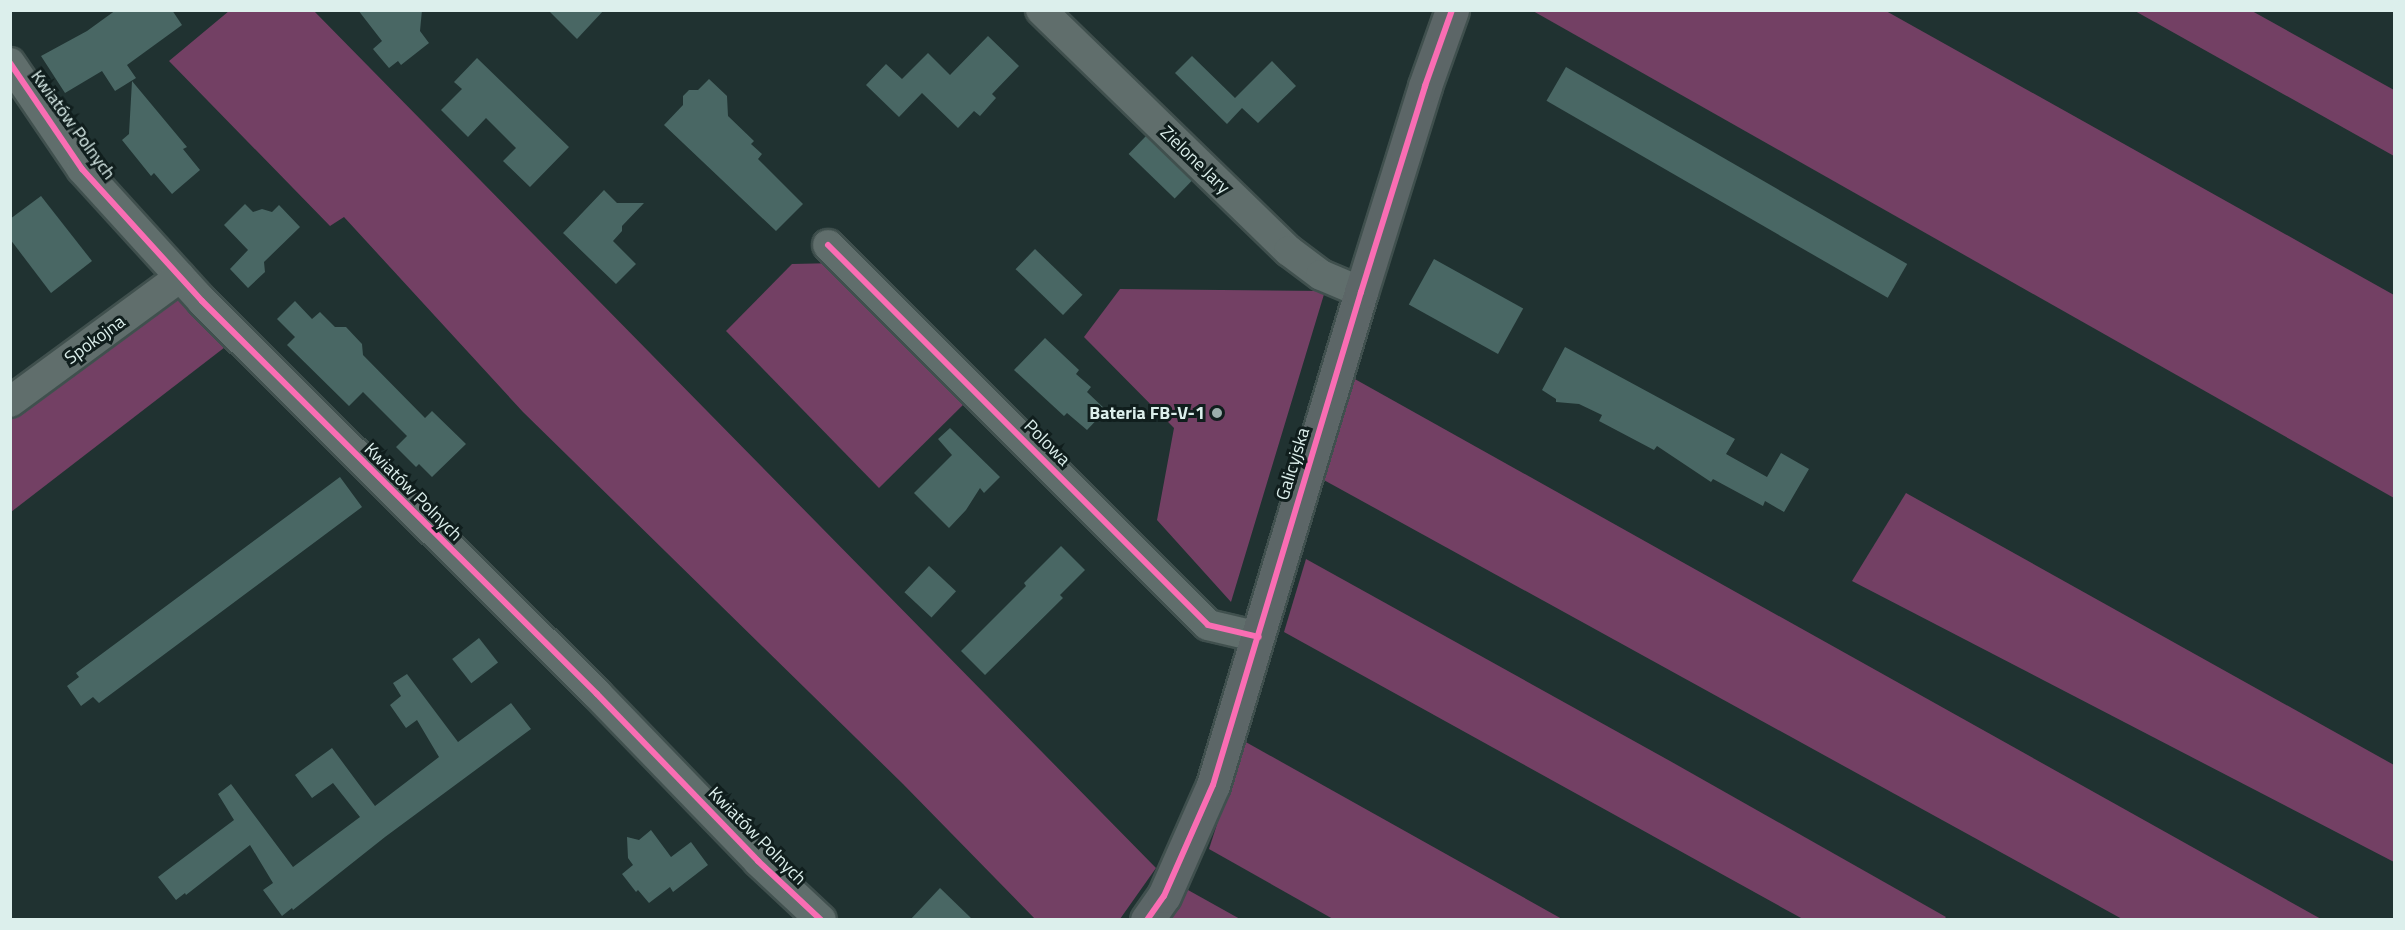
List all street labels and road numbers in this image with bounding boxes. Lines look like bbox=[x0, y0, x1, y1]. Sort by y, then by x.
street label: Kwiatów Polnych bbox=[26, 66, 120, 184]
street label: Zielone Jary bbox=[1156, 122, 1234, 198]
street label: Spokojna bbox=[61, 311, 129, 369]
street label: Polowa bbox=[1019, 415, 1075, 471]
street label: Galicyjska bbox=[1272, 425, 1314, 503]
street label: Kwiatów Polnych bbox=[359, 438, 467, 546]
street label: Kwiatów Polnych bbox=[703, 782, 811, 890]

